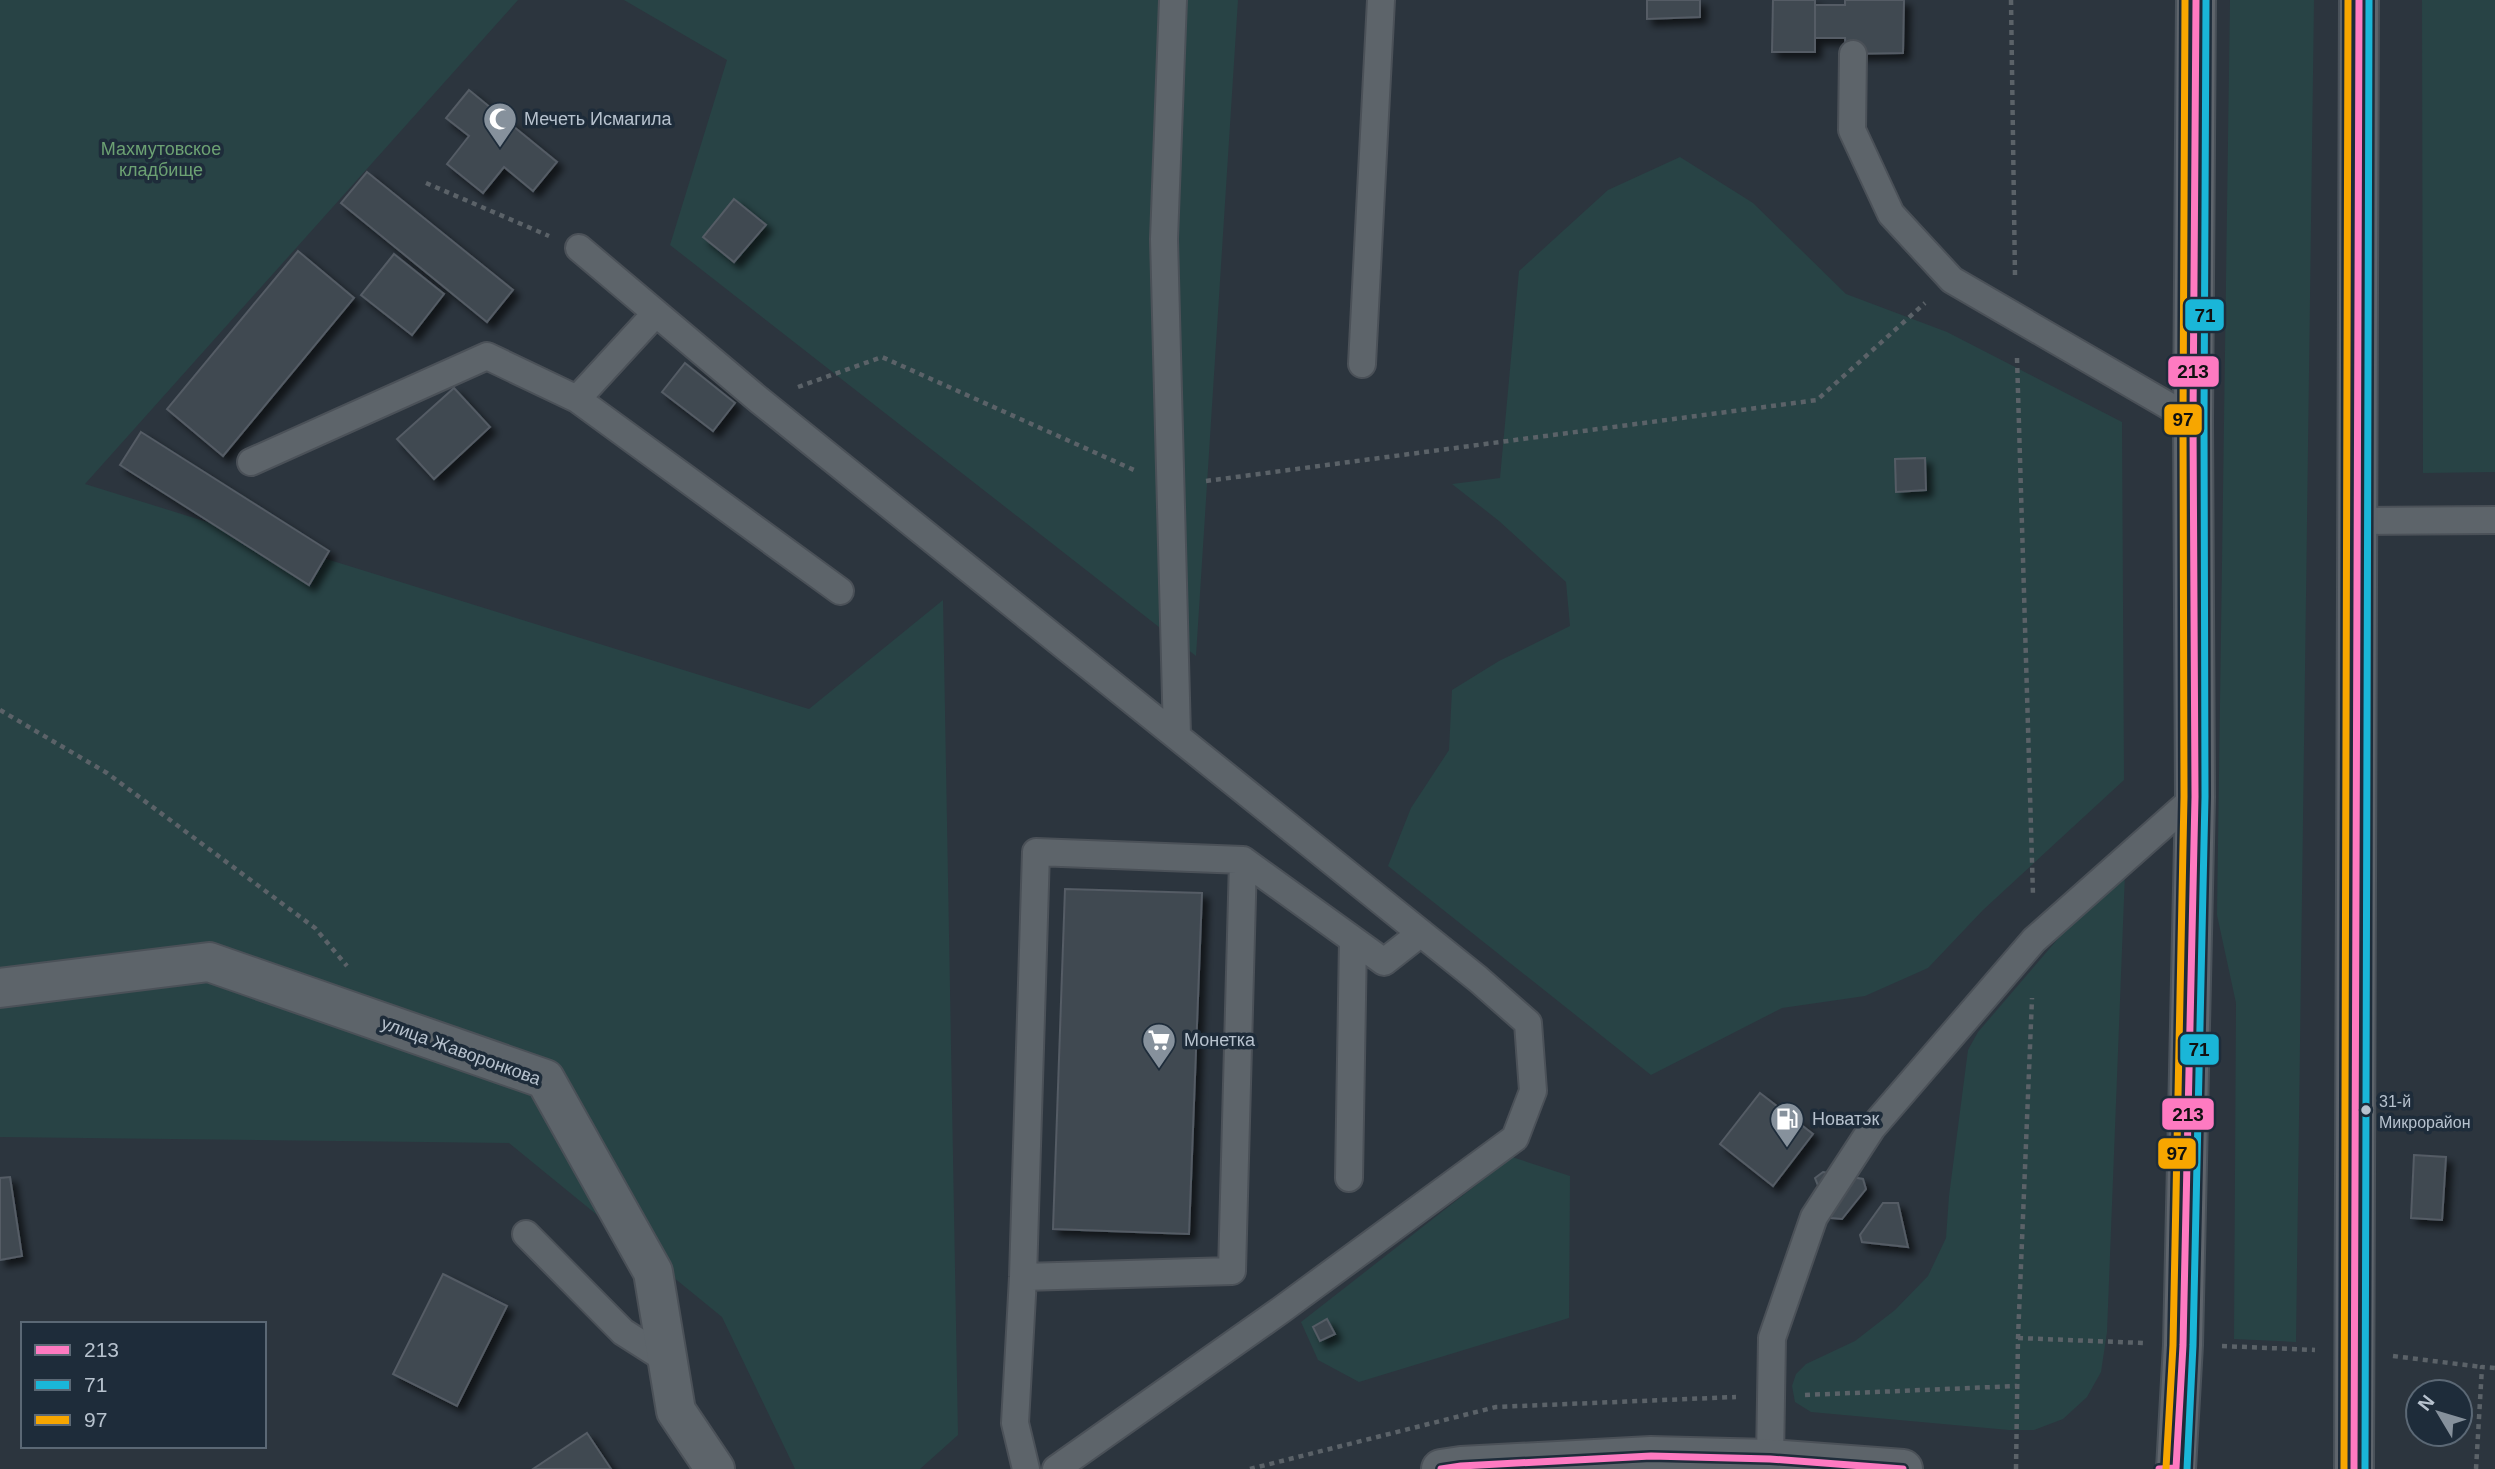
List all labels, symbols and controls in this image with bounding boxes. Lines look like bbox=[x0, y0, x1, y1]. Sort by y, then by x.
mosque icon: Мечеть Исмагила bbox=[481, 100, 519, 149]
place label: Мечеть Исмагила bbox=[524, 109, 672, 129]
park label: Махмутовское кладбище bbox=[101, 139, 221, 180]
line badge: 71 bbox=[2184, 298, 2225, 332]
text: 71 bbox=[2194, 305, 2216, 326]
line badge: 213 bbox=[2167, 355, 2220, 388]
text: 213 bbox=[2177, 361, 2209, 382]
line badge: 97 bbox=[2163, 403, 2203, 436]
text: 97 bbox=[2172, 409, 2194, 430]
street label: улица Жаворонкова bbox=[379, 1013, 544, 1089]
supermarket icon: Монетка bbox=[1140, 1021, 1178, 1070]
place label: Монетка bbox=[1184, 1030, 1256, 1050]
line badge: 71 bbox=[2179, 1033, 2220, 1066]
text: 71 bbox=[2188, 1039, 2210, 1060]
place label: 31-й Микрорайон bbox=[2379, 1093, 2471, 1131]
line badge: 213 bbox=[2161, 1097, 2215, 1131]
fuel station icon: Новатэк bbox=[1768, 1100, 1806, 1149]
marker: 31-й Микрорайон bbox=[2359, 1103, 2373, 1117]
text: 213 bbox=[2172, 1104, 2204, 1125]
place label: Новатэк bbox=[1812, 1109, 1879, 1129]
line badge: 97 bbox=[2157, 1137, 2197, 1170]
text: 97 bbox=[2166, 1143, 2188, 1164]
legend bbox=[21, 1322, 266, 1448]
text: 213 bbox=[84, 1338, 119, 1361]
text: 71 bbox=[84, 1373, 107, 1396]
north arrow bbox=[2404, 1378, 2474, 1448]
text: N bbox=[2413, 1391, 2438, 1415]
text: 97 bbox=[84, 1408, 107, 1431]

